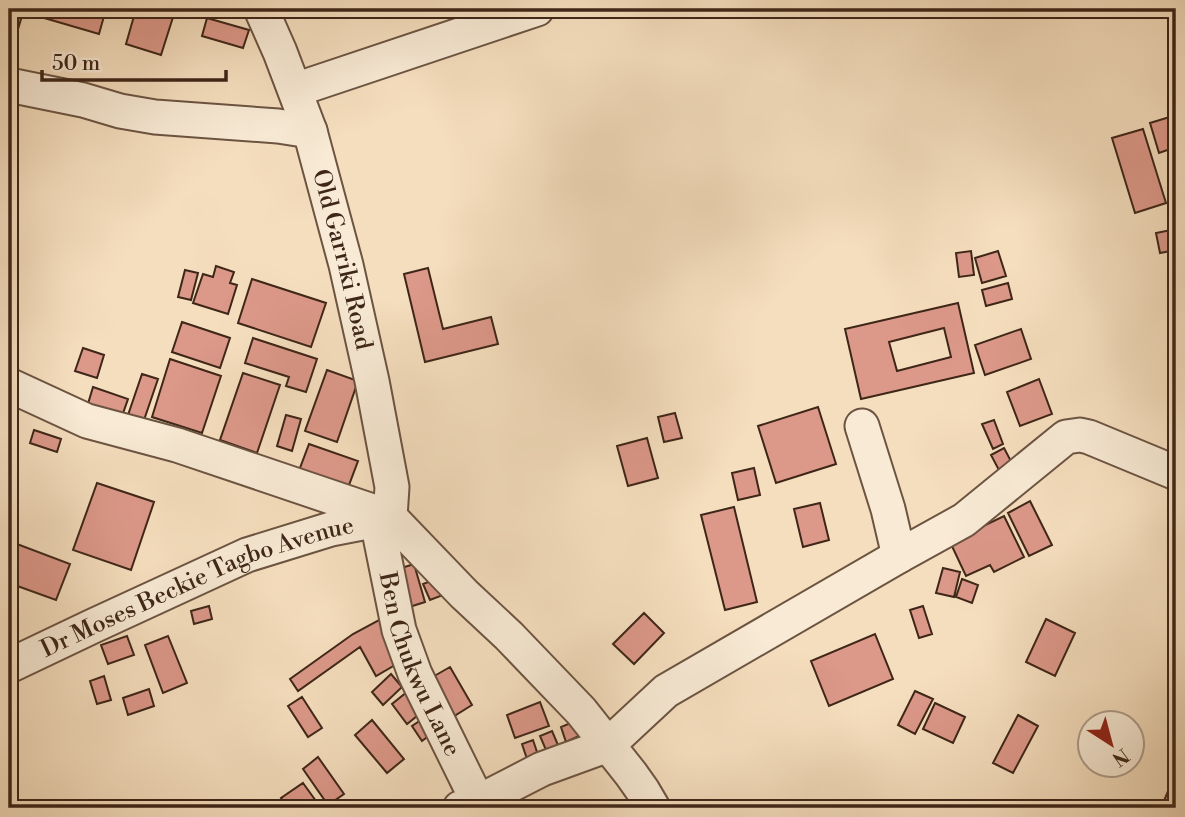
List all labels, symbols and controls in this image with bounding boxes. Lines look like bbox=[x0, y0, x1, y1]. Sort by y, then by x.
scale bar bbox=[42, 38, 226, 82]
text: 50 m bbox=[52, 51, 100, 77]
street label: Old Garriki Road bbox=[305, 166, 379, 353]
street label: Dr Moses Beckie Tagbo Avenue bbox=[36, 511, 356, 665]
street label: Ben Chukwu Lane bbox=[372, 569, 467, 761]
north arrow bbox=[1076, 708, 1146, 778]
text: N bbox=[1107, 743, 1134, 771]

